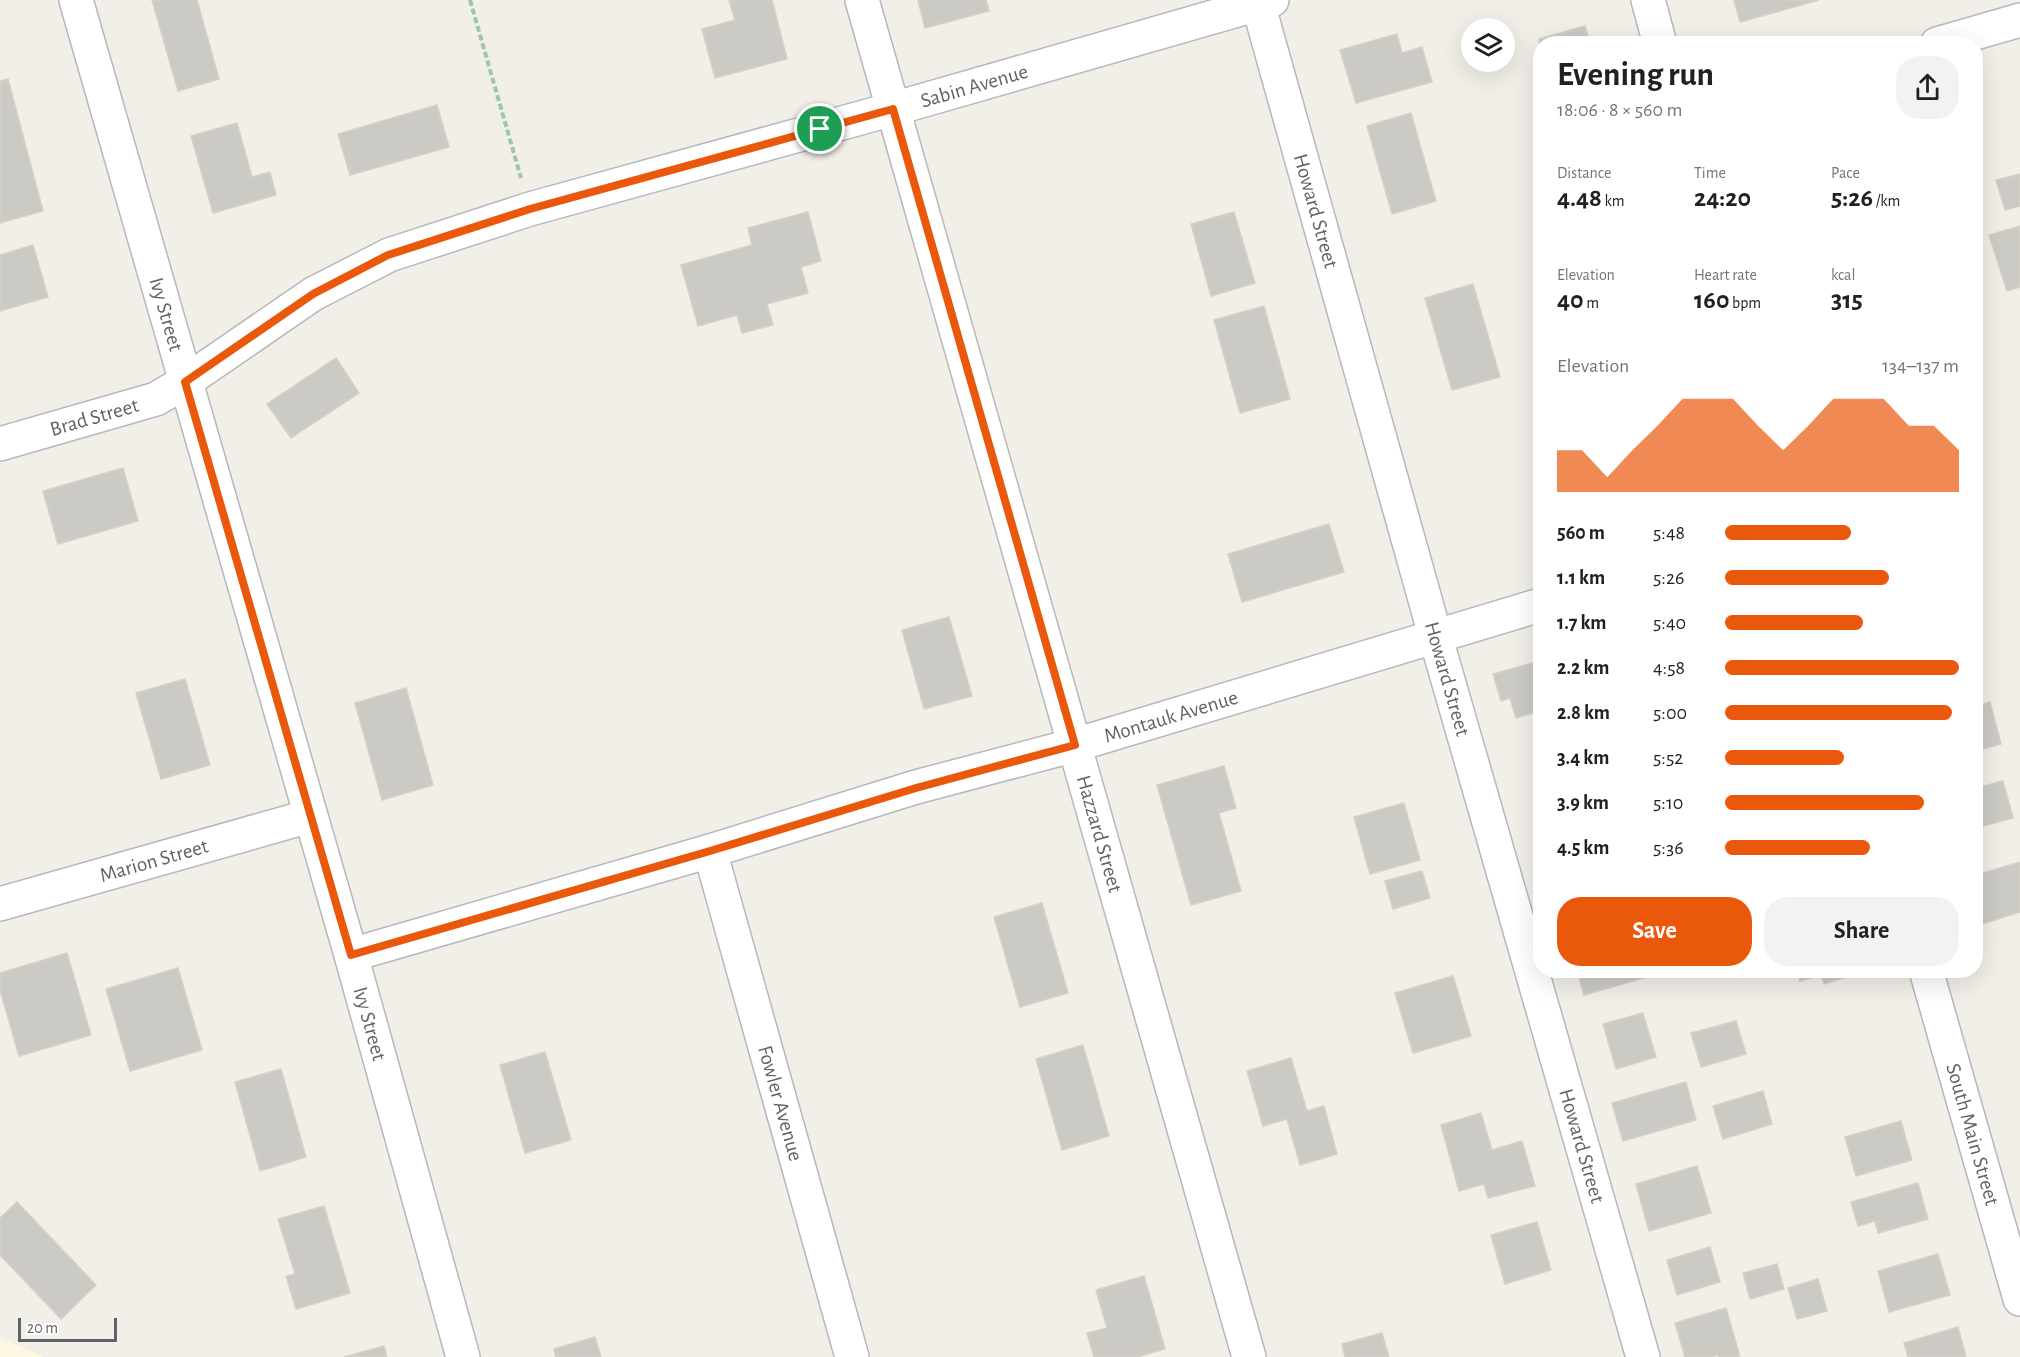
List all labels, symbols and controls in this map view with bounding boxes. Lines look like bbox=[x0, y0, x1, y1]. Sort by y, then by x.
map controls bbox=[1461, 18, 1515, 72]
button: layers bbox=[1461, 18, 1515, 72]
button: share bbox=[1896, 56, 1959, 119]
text: Evening run bbox=[1557, 59, 1714, 92]
street label: Sabin Avenue bbox=[918, 61, 1030, 112]
text: 18:06 · 8 × 560 m bbox=[1557, 100, 1682, 120]
pin bbox=[794, 103, 845, 154]
icon: arrive bbox=[803, 112, 836, 145]
street label: Howard Street bbox=[1290, 151, 1342, 271]
text: Distance bbox=[1557, 165, 1611, 181]
text: Time bbox=[1694, 165, 1726, 181]
text: Pace bbox=[1831, 165, 1860, 181]
text: 4.48 bbox=[1557, 185, 1602, 211]
text: 24:20 bbox=[1694, 185, 1751, 211]
text: 5:26 bbox=[1831, 185, 1873, 211]
text: km bbox=[1602, 193, 1625, 209]
text: /km bbox=[1873, 193, 1900, 209]
text: Elevation bbox=[1557, 267, 1615, 283]
text: Heart rate bbox=[1694, 267, 1757, 283]
text: kcal bbox=[1831, 267, 1855, 283]
street label: Ivy Street bbox=[145, 275, 187, 354]
text: 40 bbox=[1557, 287, 1584, 313]
text: 160 bbox=[1694, 287, 1729, 313]
text: 315 bbox=[1831, 287, 1863, 313]
text: m bbox=[1584, 295, 1599, 311]
text: bpm bbox=[1729, 295, 1761, 311]
text: Elevation bbox=[1557, 356, 1629, 376]
text: 134–137 m bbox=[1882, 356, 1959, 376]
street label: Brad Street bbox=[48, 395, 141, 440]
text: 560 m bbox=[1557, 523, 1605, 543]
text: 5:48 bbox=[1653, 523, 1685, 543]
text: 1.1 km bbox=[1557, 568, 1605, 588]
text: 5:26 bbox=[1653, 568, 1684, 588]
text: 1.7 km bbox=[1557, 613, 1606, 633]
text: 5:40 bbox=[1653, 613, 1686, 633]
street label: Howard Street bbox=[1421, 619, 1474, 739]
text: 2.2 km bbox=[1557, 658, 1609, 678]
text: 4:58 bbox=[1653, 658, 1685, 678]
street label: Montauk Avenue bbox=[1102, 687, 1240, 747]
text: 2.8 km bbox=[1557, 703, 1610, 723]
text: 5:00 bbox=[1653, 703, 1687, 723]
text: 3.4 km bbox=[1557, 748, 1609, 768]
text: 5:52 bbox=[1653, 748, 1683, 768]
street label: Hazzard Street bbox=[1073, 773, 1126, 895]
text: 3.9 km bbox=[1557, 793, 1609, 813]
text: 5:10 bbox=[1653, 793, 1683, 813]
street label: Marion Street bbox=[97, 835, 211, 886]
text: 4.5 km bbox=[1557, 838, 1609, 858]
text: 5:36 bbox=[1653, 838, 1684, 858]
button: Save bbox=[1557, 897, 1752, 966]
button: Share bbox=[1764, 897, 1959, 966]
street label: Ivy Street bbox=[349, 984, 390, 1063]
street label: Fowler Avenue bbox=[754, 1043, 806, 1163]
street label: South Main Street bbox=[1942, 1061, 2003, 1208]
street label: Howard Street bbox=[1555, 1086, 1608, 1206]
scale bar bbox=[18, 1315, 117, 1342]
text: 20 m bbox=[27, 1320, 58, 1336]

